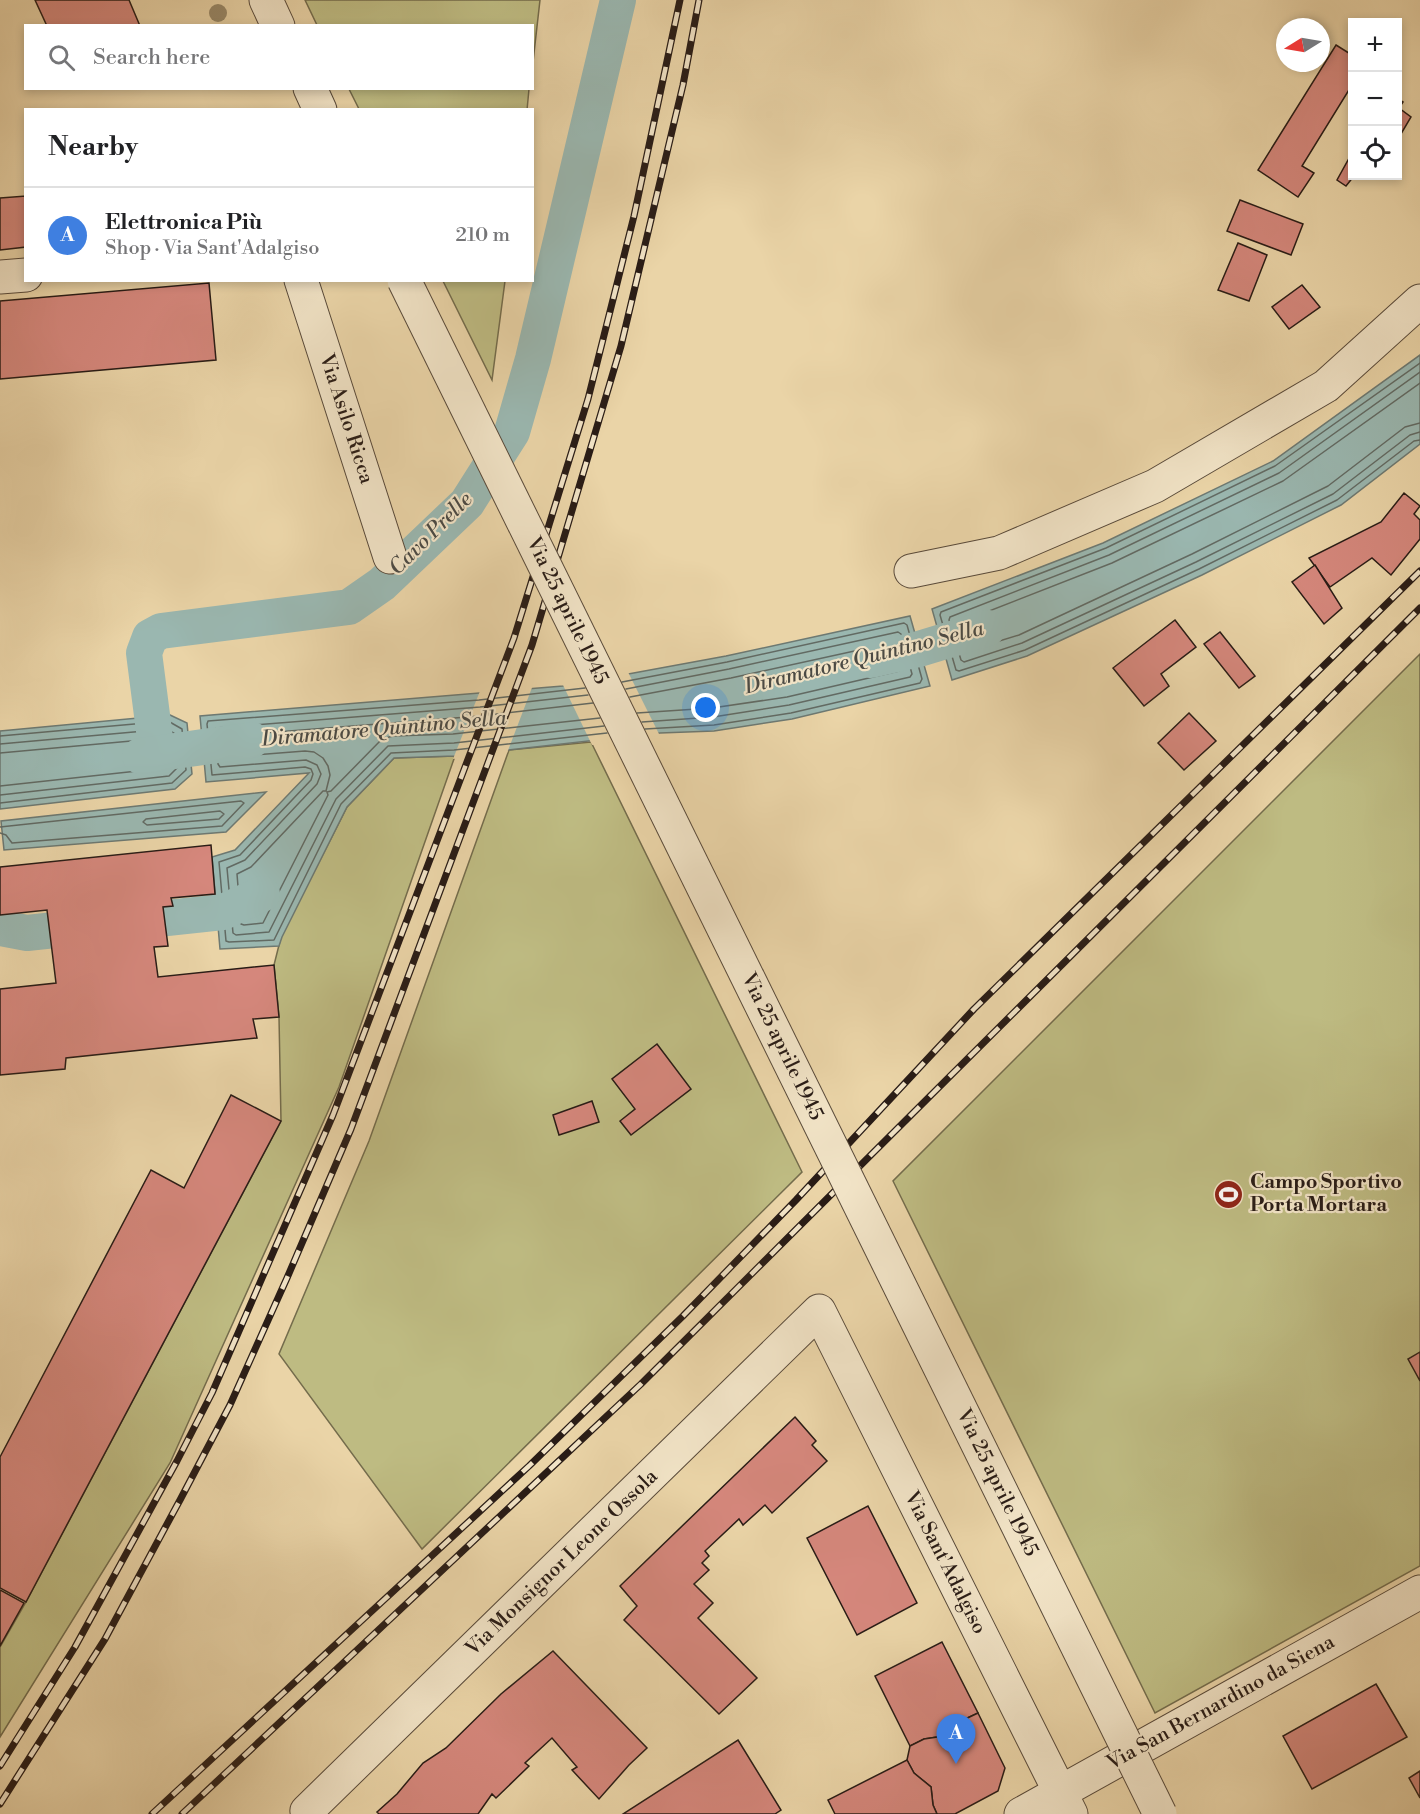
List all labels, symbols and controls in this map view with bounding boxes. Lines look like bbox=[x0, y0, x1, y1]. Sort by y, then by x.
north arrow bbox=[1276, 18, 1330, 72]
map controls bbox=[1348, 18, 1402, 180]
button: + bbox=[1348, 18, 1402, 72]
search box bbox=[24, 24, 534, 90]
icon: search bbox=[45, 41, 78, 74]
text: Search here bbox=[93, 44, 210, 71]
button: − bbox=[1348, 72, 1402, 126]
button: locate bbox=[1348, 126, 1402, 180]
text: Nearby bbox=[48, 131, 138, 163]
text: Elettronica Più bbox=[105, 209, 262, 236]
text: A bbox=[60, 223, 75, 248]
text: 210 m bbox=[455, 223, 510, 248]
text: Shop · Via Sant'Adalgiso bbox=[105, 236, 320, 261]
street label: Via Asilo Ricca bbox=[313, 350, 379, 488]
water label: Cavo Prelle bbox=[384, 487, 478, 581]
street label: Via 25 aprile 1945 bbox=[520, 532, 613, 689]
water label: Diramatore Quintino Sella bbox=[741, 616, 987, 701]
your location bbox=[691, 693, 720, 722]
water label: Diramatore Quintino Sella bbox=[259, 705, 508, 753]
street label: Via 25 aprile 1945 bbox=[735, 968, 828, 1125]
place label: Campo Sportivo Porta Mortara bbox=[1250, 1170, 1402, 1218]
sports icon: Campo Sportivo Porta Mortara bbox=[1213, 1178, 1245, 1210]
street label: Via 25 aprile 1945 bbox=[950, 1404, 1043, 1561]
street label: Via Monsignor Leone Ossola bbox=[460, 1464, 664, 1662]
street label: Via Sant'Adalgiso bbox=[898, 1487, 992, 1639]
street label: Via San Bernardino da Siena bbox=[1102, 1630, 1340, 1777]
pin: A bbox=[936, 1714, 976, 1764]

